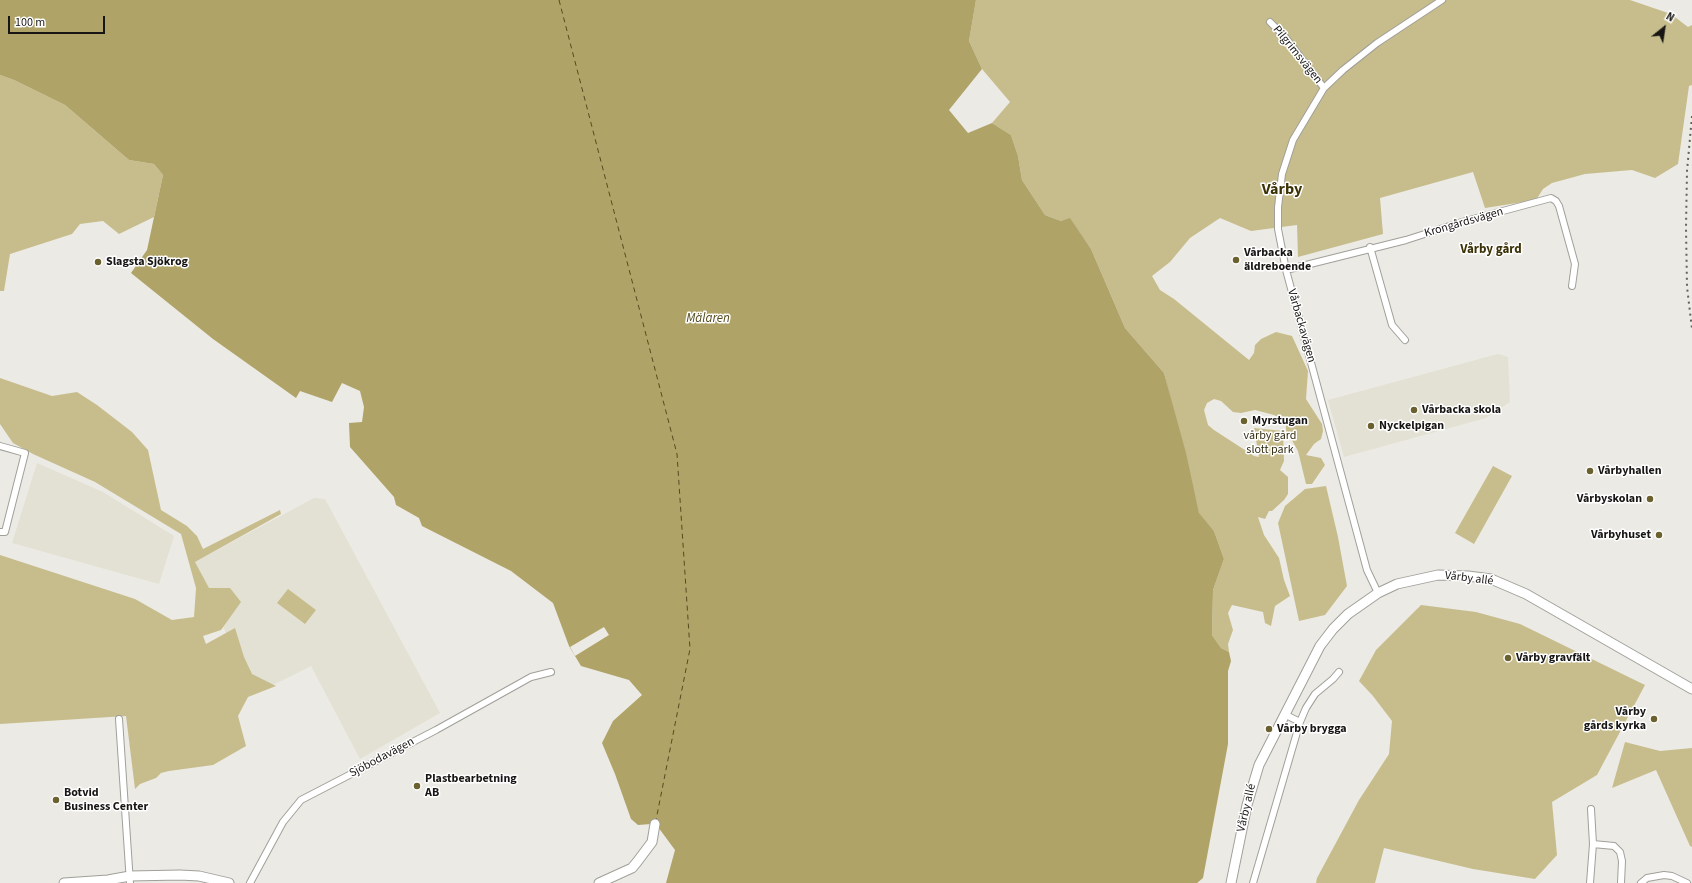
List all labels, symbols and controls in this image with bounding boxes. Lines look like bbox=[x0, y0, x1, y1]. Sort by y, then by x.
scale bar bbox=[10, 8, 107, 34]
north arrow bbox=[1644, 8, 1684, 48]
text: N bbox=[1663, 9, 1677, 25]
text: 100 m bbox=[15, 14, 45, 31]
street label: Pilgrimsvägen bbox=[1269, 23, 1325, 87]
district label: Vårby bbox=[1262, 180, 1302, 200]
street label: Krongårdsvägen bbox=[1423, 205, 1505, 241]
district label: Vårby gård bbox=[1460, 242, 1522, 258]
place label: Vårbacka äldreboende bbox=[1244, 246, 1311, 274]
place label: Slagsta Sjökrog bbox=[106, 255, 188, 269]
marker: Vårbacka äldreboende bbox=[1231, 255, 1241, 265]
marker: Slagsta Sjökrog bbox=[93, 257, 103, 267]
street label: Vårbackavägen bbox=[1284, 288, 1318, 364]
water label: Mälaren bbox=[686, 311, 730, 327]
place label: Vårbacka skola bbox=[1422, 403, 1501, 417]
marker: Vårbacka skola bbox=[1409, 405, 1419, 415]
place label: Myrstugan bbox=[1252, 414, 1308, 428]
marker: Myrstugan bbox=[1239, 416, 1249, 426]
place label: Nyckelpigan bbox=[1379, 419, 1444, 433]
marker: Nyckelpigan bbox=[1366, 421, 1376, 431]
park label: vårby gård slott park bbox=[1244, 429, 1296, 457]
place label: Vårbyhallen bbox=[1598, 464, 1662, 478]
marker: Vårbyhallen bbox=[1585, 466, 1595, 476]
place label: Vårbyskolan bbox=[1577, 492, 1642, 506]
marker: Vårbyskolan bbox=[1645, 494, 1655, 504]
place label: Vårbyhuset bbox=[1591, 528, 1651, 542]
marker: Vårbyhuset bbox=[1654, 530, 1664, 540]
street label: Vårby allé bbox=[1444, 569, 1494, 589]
place label: Vårby gravfält bbox=[1516, 651, 1590, 665]
marker: Vårby gravfält bbox=[1503, 653, 1513, 663]
place label: Vårby gårds kyrka bbox=[1584, 705, 1646, 733]
marker: Vårby gårds kyrka bbox=[1649, 714, 1659, 724]
place label: Vårby brygga bbox=[1277, 722, 1347, 736]
marker: Vårby brygga bbox=[1264, 724, 1274, 734]
street label: Sjöbodavägen bbox=[347, 735, 417, 781]
place label: Plastbearbetning AB bbox=[425, 772, 517, 800]
marker: Plastbearbetning AB bbox=[412, 781, 422, 791]
street label: Vårby allé bbox=[1234, 783, 1260, 833]
place label: Botvid Business Center bbox=[64, 786, 148, 814]
marker: Botvid Business Center bbox=[51, 795, 61, 805]

